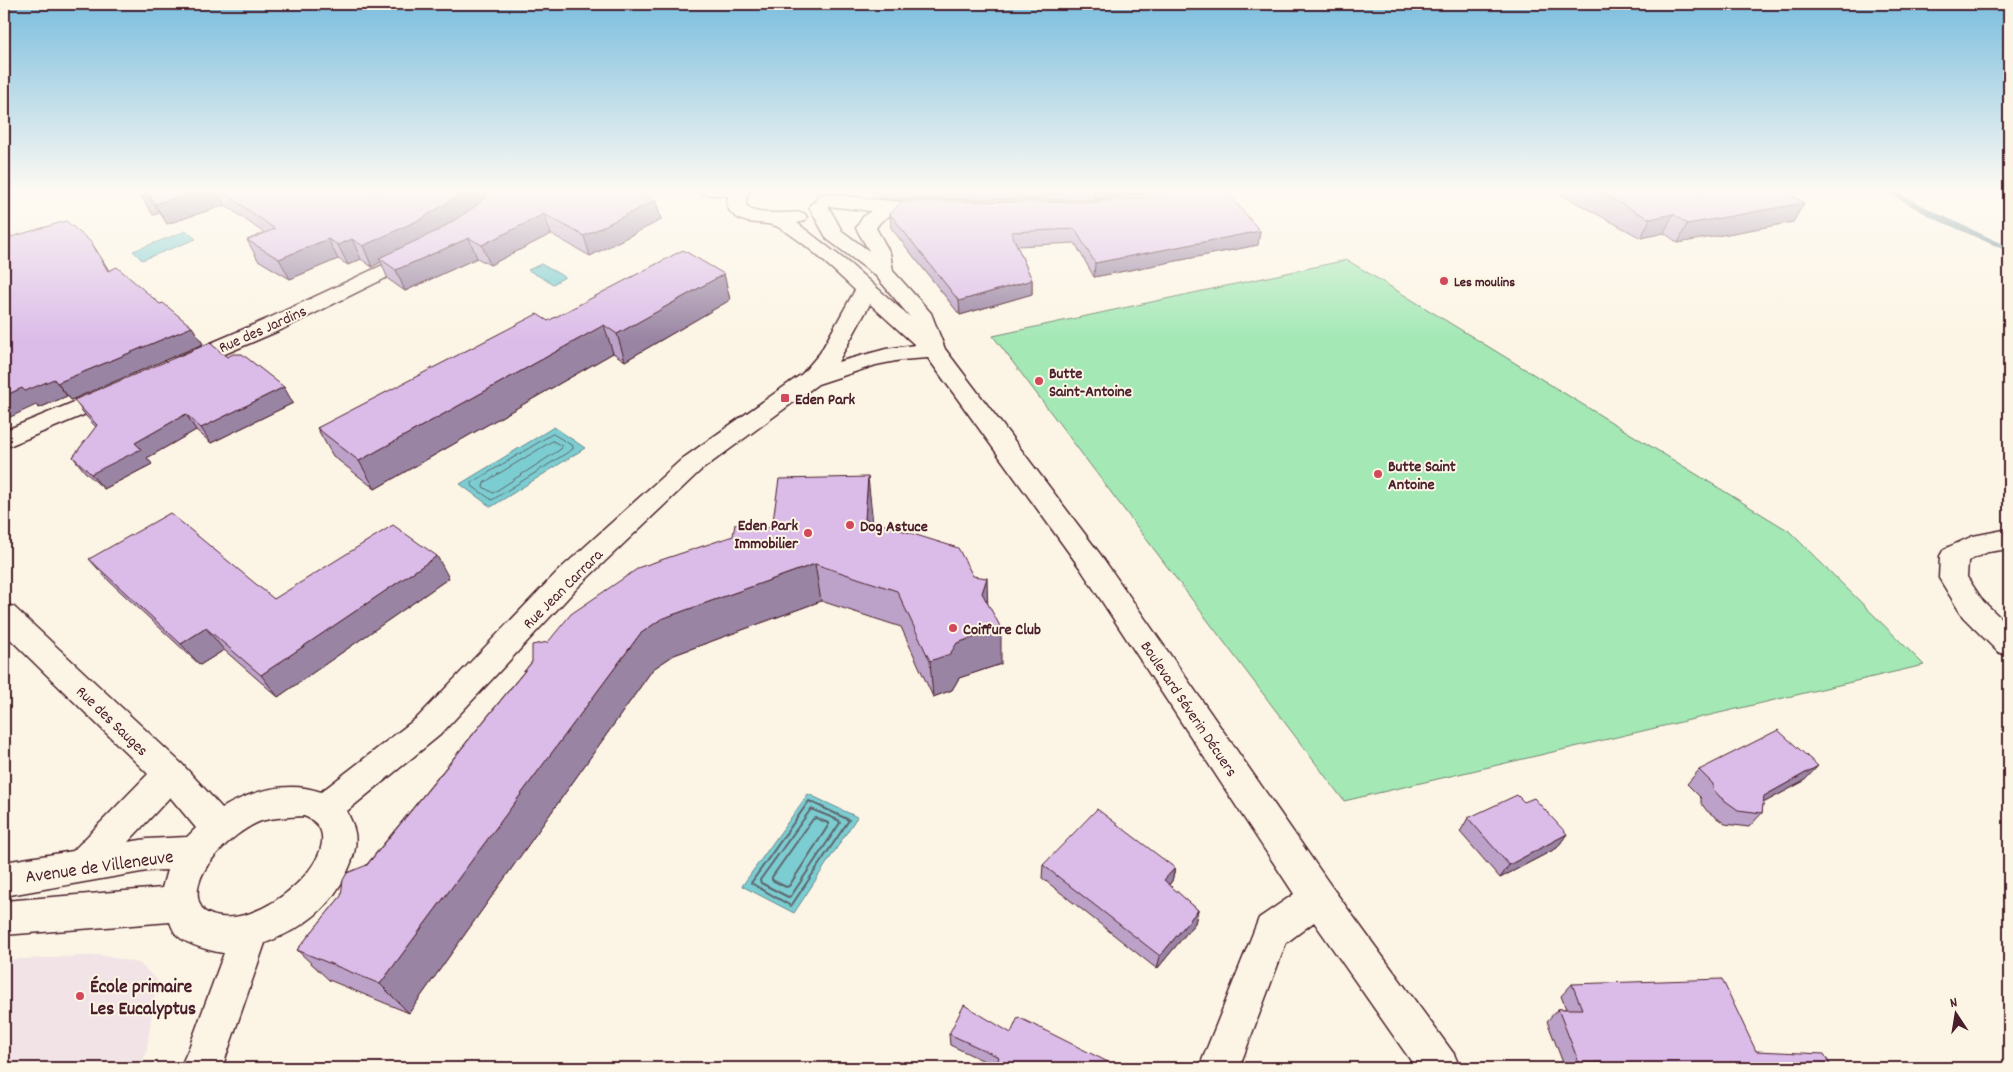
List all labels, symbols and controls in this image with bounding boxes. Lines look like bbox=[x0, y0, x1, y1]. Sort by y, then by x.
place label: Les moulins bbox=[1454, 273, 1515, 293]
marker: Les moulins bbox=[1438, 275, 1450, 287]
street label: Rue des Jardins bbox=[215, 301, 311, 360]
place label: Butte Saint-Antoine bbox=[1049, 363, 1132, 404]
marker: Butte Saint-Antoine bbox=[1033, 375, 1045, 387]
place label: Eden Park bbox=[795, 389, 856, 412]
marker: Eden Park bbox=[779, 392, 791, 404]
place label: Butte Saint Antoine bbox=[1388, 456, 1456, 497]
marker: Butte Saint Antoine bbox=[1372, 468, 1384, 480]
place label: Eden Park Immobilier bbox=[734, 515, 799, 556]
place label: Dog Astuce bbox=[860, 516, 928, 539]
marker: Dog Astuce bbox=[844, 519, 856, 531]
marker: Eden Park Immobilier bbox=[802, 527, 814, 539]
street label: Rue Jean Carrara bbox=[518, 544, 609, 635]
place label: Coiffure Club bbox=[963, 619, 1041, 642]
marker: Coiffure Club bbox=[947, 622, 959, 634]
street label: Boulevard Séverin Décuers bbox=[1134, 637, 1242, 782]
street label: Rue des Sauges bbox=[70, 681, 153, 762]
street label: Avenue de Villeneuve bbox=[24, 845, 175, 892]
place label: École primaire Les Eucalyptus bbox=[90, 975, 196, 1024]
marker: École primaire Les Eucalyptus bbox=[74, 990, 86, 1002]
north arrow bbox=[1930, 990, 1980, 1040]
text: N bbox=[1948, 993, 1959, 1014]

